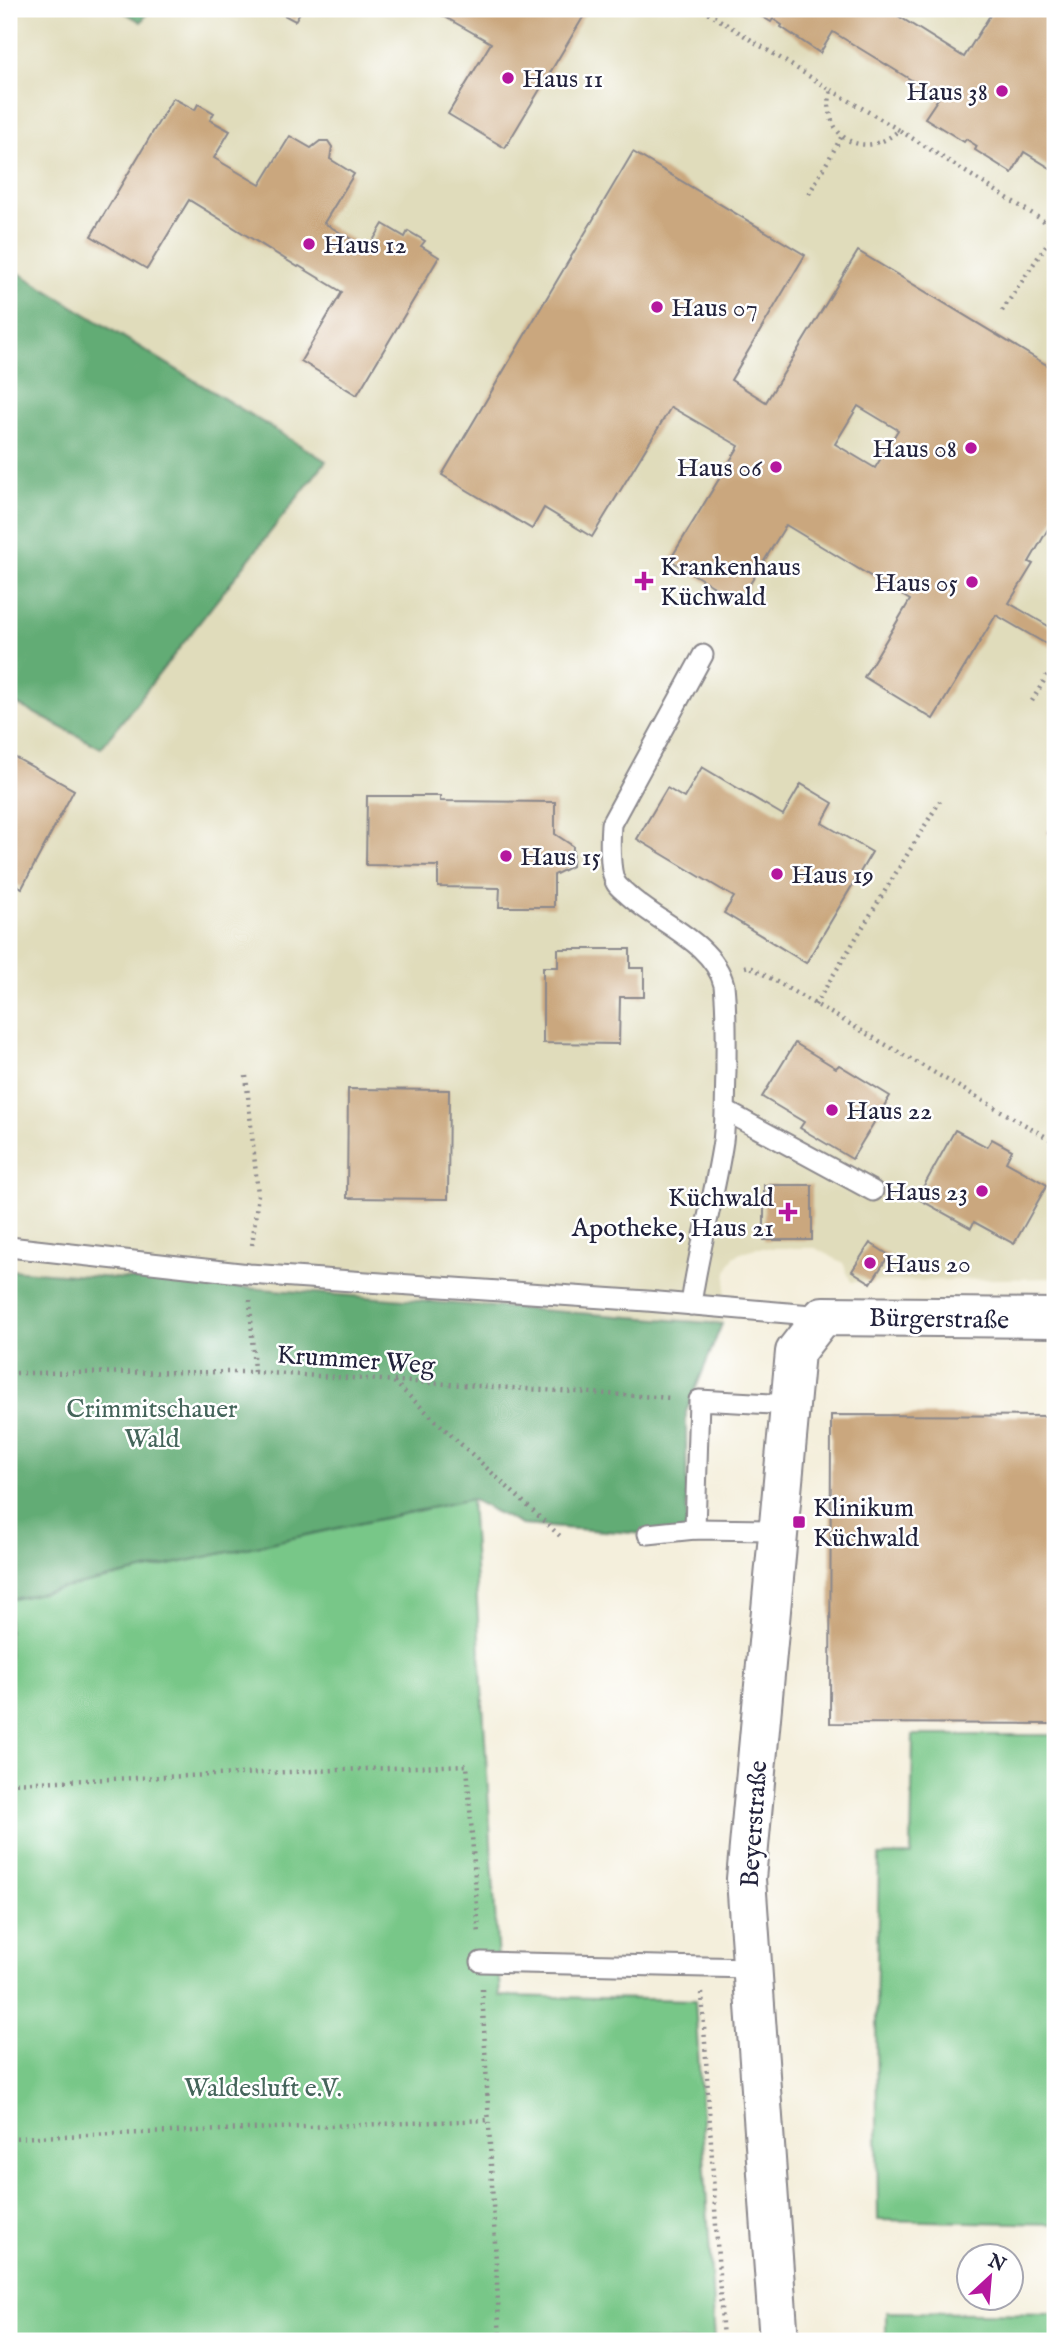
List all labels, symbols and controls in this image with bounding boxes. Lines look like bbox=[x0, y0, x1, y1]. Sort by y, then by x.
place label: Haus 11 bbox=[522, 63, 603, 96]
marker: Haus 11 bbox=[500, 70, 516, 86]
place label: Haus 38 bbox=[906, 76, 988, 109]
marker: Haus 38 bbox=[994, 83, 1010, 99]
place label: Haus 12 bbox=[323, 229, 407, 262]
marker: Haus 12 bbox=[301, 236, 317, 252]
place label: Haus 07 bbox=[671, 292, 758, 325]
marker: Haus 07 bbox=[649, 299, 665, 315]
place label: Haus 08 bbox=[872, 433, 957, 466]
marker: Haus 08 bbox=[963, 440, 979, 456]
place label: Haus 06 bbox=[676, 452, 763, 485]
marker: Haus 06 bbox=[768, 459, 784, 475]
place label: Krankenhaus Küchwald bbox=[660, 551, 801, 614]
place label: Haus 05 bbox=[874, 567, 958, 600]
marker: Krankenhaus Küchwald bbox=[634, 571, 654, 591]
marker: Haus 05 bbox=[964, 574, 980, 590]
place label: Haus 15 bbox=[520, 841, 601, 874]
marker: Haus 15 bbox=[498, 848, 514, 864]
place label: Haus 19 bbox=[791, 859, 874, 892]
marker: Haus 19 bbox=[769, 866, 785, 882]
place label: Haus 22 bbox=[846, 1095, 932, 1128]
marker: Haus 22 bbox=[824, 1102, 840, 1118]
place label: Haus 23 bbox=[884, 1176, 968, 1209]
place label: Küchwald Apotheke, Haus 21 bbox=[571, 1182, 774, 1245]
marker: Haus 23 bbox=[974, 1183, 990, 1199]
marker: Küchwald Apotheke, Haus 21 bbox=[780, 1204, 796, 1220]
place label: Haus 20 bbox=[884, 1248, 971, 1281]
marker: Haus 20 bbox=[862, 1255, 878, 1271]
street label: Bürgerstraße bbox=[869, 1302, 1009, 1337]
street label: Krummer Weg bbox=[276, 1339, 437, 1383]
park label: Crimmitschauer Wald bbox=[66, 1393, 238, 1456]
place label: Klinikum Küchwald bbox=[813, 1492, 919, 1555]
marker: Klinikum Küchwald bbox=[791, 1514, 807, 1530]
street label: Beyerstraße bbox=[734, 1759, 775, 1889]
park label: Waldesluft e.V. bbox=[184, 2072, 342, 2105]
north arrow bbox=[956, 2242, 1026, 2312]
text: N bbox=[983, 2249, 1010, 2278]

